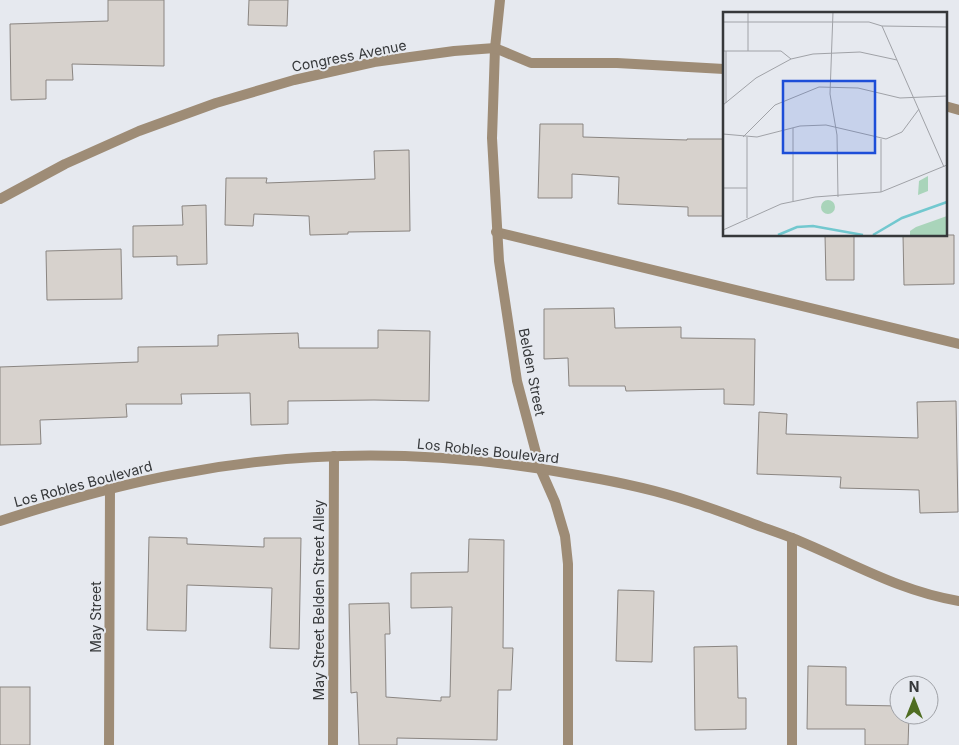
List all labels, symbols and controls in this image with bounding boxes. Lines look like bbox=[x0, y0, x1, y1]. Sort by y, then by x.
inset map bbox=[723, 12, 946, 236]
street label: Congress Avenue bbox=[290, 36, 408, 75]
street label: Belden Street bbox=[516, 327, 549, 418]
street label: Los Robles Boulevard bbox=[416, 435, 560, 466]
street label: Los Robles Boulevard bbox=[12, 457, 154, 510]
street label: May Street Belden Street Alley bbox=[310, 499, 327, 700]
street label: May Street bbox=[87, 581, 104, 653]
north arrow bbox=[889, 675, 939, 725]
text: N bbox=[909, 678, 919, 695]

